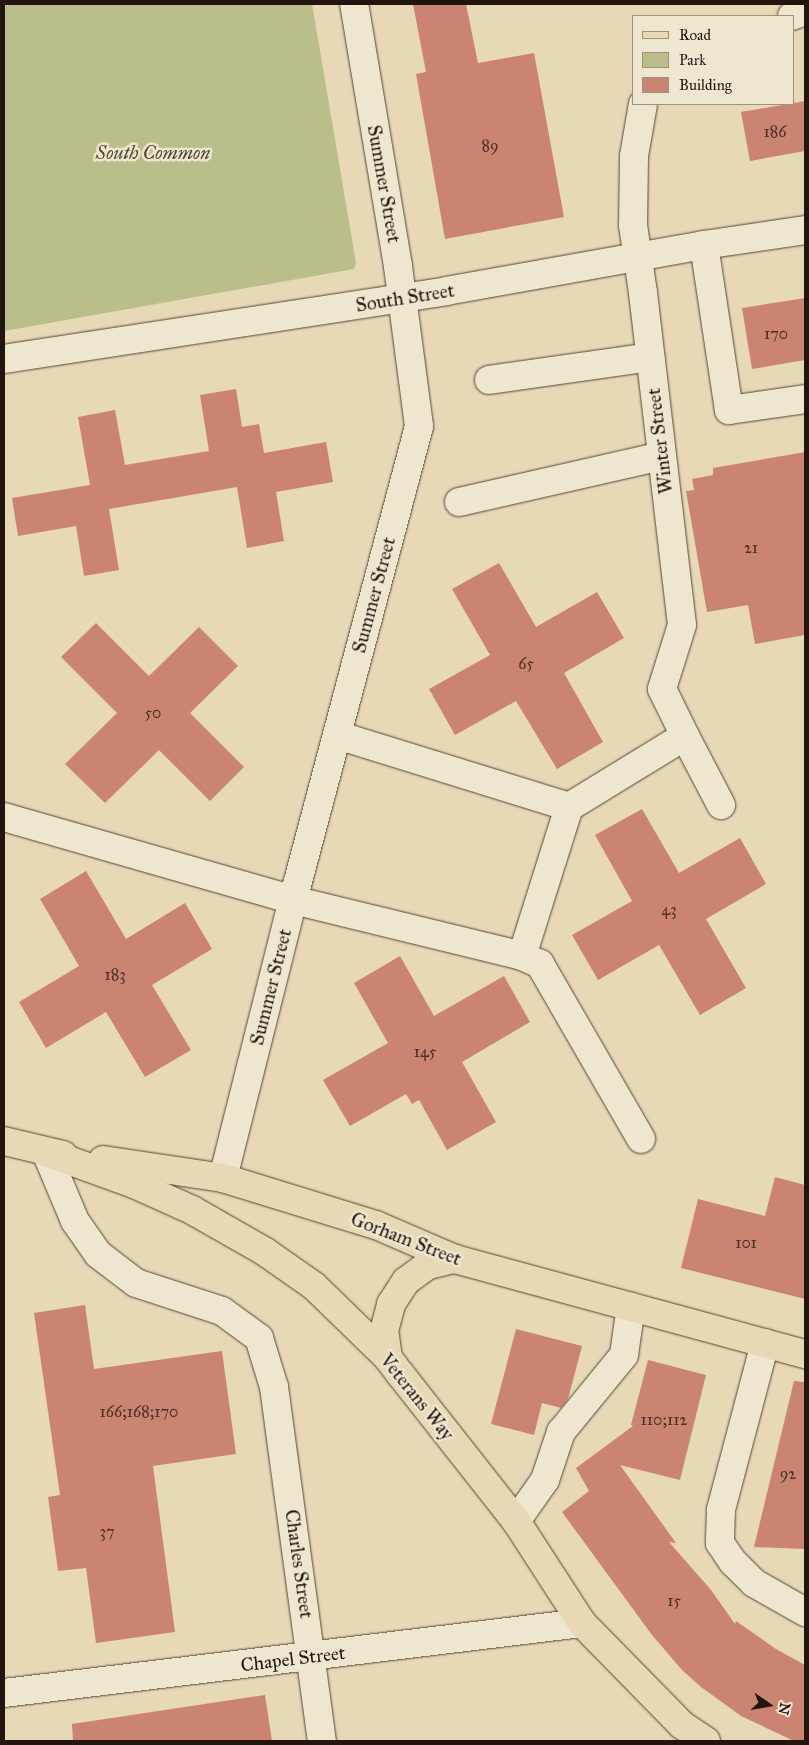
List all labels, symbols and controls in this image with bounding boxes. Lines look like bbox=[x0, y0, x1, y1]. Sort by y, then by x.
legend bbox=[632, 15, 794, 105]
text: Road bbox=[679, 26, 711, 44]
text: Park bbox=[679, 51, 706, 69]
text: Building bbox=[679, 76, 732, 94]
house number: 186 bbox=[763, 122, 787, 142]
street label: Summer Street bbox=[362, 123, 406, 245]
house number: 89 bbox=[481, 136, 499, 156]
park label: South Common bbox=[96, 142, 210, 164]
street label: South Street bbox=[354, 279, 456, 317]
house number: 170 bbox=[764, 324, 788, 344]
street label: Winter Street bbox=[642, 387, 678, 495]
street label: Summer Street bbox=[348, 534, 400, 656]
house number: 21 bbox=[744, 538, 758, 558]
house number: 65 bbox=[518, 654, 534, 674]
house number: 50 bbox=[145, 703, 161, 723]
house number: 43 bbox=[661, 900, 677, 920]
street label: Summer Street bbox=[246, 926, 296, 1048]
house number: 183 bbox=[104, 965, 126, 985]
house number: 145 bbox=[414, 1042, 436, 1062]
street label: Gorham Street bbox=[348, 1208, 464, 1270]
house number: 101 bbox=[735, 1233, 757, 1253]
street label: Veterans Way bbox=[375, 1349, 459, 1445]
house number: 166;168;170 bbox=[100, 1402, 178, 1422]
house number: 110;112 bbox=[641, 1410, 687, 1430]
house number: 92 bbox=[780, 1464, 796, 1484]
street label: Charles Street bbox=[280, 1508, 318, 1620]
house number: 37 bbox=[100, 1522, 114, 1542]
house number: 15 bbox=[667, 1591, 681, 1611]
street label: Chapel Street bbox=[239, 1641, 347, 1677]
north arrow bbox=[744, 1680, 794, 1730]
text: N bbox=[774, 1701, 794, 1716]

